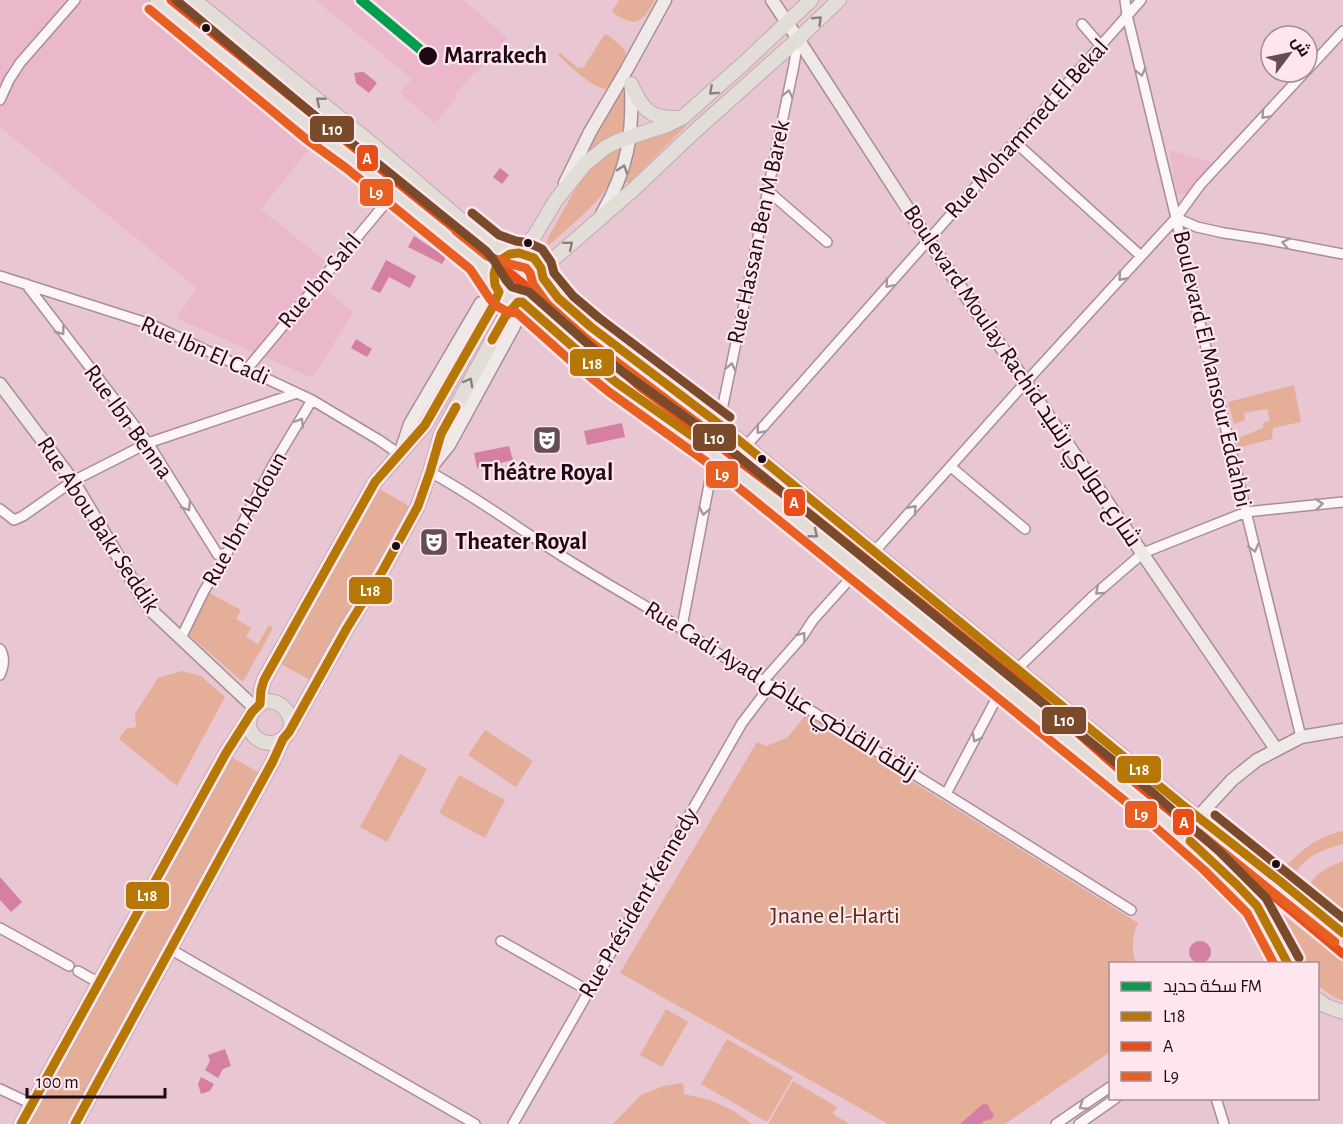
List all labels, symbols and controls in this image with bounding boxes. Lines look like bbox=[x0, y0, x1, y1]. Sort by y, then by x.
one-way arrow bbox=[811, 16, 821, 27]
unlabelled marker bbox=[200, 22, 212, 34]
north arrow bbox=[1259, 24, 1319, 84]
text: ش bbox=[1288, 33, 1314, 60]
street label: Rue Mohammed El Bekal bbox=[940, 35, 1114, 223]
place label: Marrakech bbox=[444, 44, 547, 68]
marker: Marrakech bbox=[417, 45, 439, 67]
one-way arrow bbox=[1133, 67, 1146, 77]
one-way arrow bbox=[709, 84, 720, 95]
one-way arrow bbox=[781, 89, 794, 99]
one-way arrow bbox=[316, 98, 327, 109]
one-way arrow bbox=[1261, 108, 1272, 119]
line badge: L10 bbox=[309, 115, 355, 143]
street label: Rue Hassan Ben M Barek bbox=[724, 118, 795, 346]
text: L10 bbox=[321, 122, 343, 138]
line badge: A bbox=[356, 144, 379, 172]
text: A bbox=[362, 151, 372, 167]
one-way arrow bbox=[616, 164, 628, 175]
line badge: L9 bbox=[359, 178, 394, 207]
text: L9 bbox=[369, 185, 384, 201]
street label: Boulevard Moulay Rachid شارع مولاي رشيد bbox=[894, 200, 1146, 554]
street label: Boulevard El Mansour Eddahbi bbox=[1168, 228, 1256, 510]
street label: Rue Ibn Sahl bbox=[274, 229, 366, 333]
unlabelled marker bbox=[522, 237, 534, 249]
one-way arrow bbox=[1281, 237, 1291, 250]
one-way arrow bbox=[562, 241, 573, 252]
one-way arrow bbox=[1118, 270, 1129, 280]
one-way arrow bbox=[885, 277, 896, 287]
street label: Rue Ibn El Cadi bbox=[137, 312, 273, 390]
one-way arrow bbox=[54, 325, 65, 336]
line badge: L18 bbox=[569, 348, 615, 377]
text: L18 bbox=[582, 356, 602, 372]
street label: Rue Ibn Benna bbox=[79, 361, 177, 483]
one-way arrow bbox=[724, 362, 737, 372]
one-way arrow bbox=[462, 378, 473, 388]
one-way arrow bbox=[292, 418, 304, 428]
line badge: L10 bbox=[692, 423, 737, 452]
one-way arrow bbox=[756, 423, 767, 434]
theatre icon: Théâtre Royal bbox=[531, 424, 563, 456]
text: L10 bbox=[703, 431, 725, 447]
street label: Rue Abou Bakr Seddik bbox=[32, 433, 164, 617]
street label: Rue Ibn Abdoun bbox=[198, 448, 292, 590]
unlabelled marker bbox=[756, 453, 768, 465]
line badge: L9 bbox=[705, 460, 739, 489]
place label: Théâtre Royal bbox=[481, 461, 613, 485]
text: L9 bbox=[715, 467, 730, 483]
line badge: A bbox=[783, 488, 806, 517]
text: A bbox=[789, 495, 799, 511]
one-way arrow bbox=[1315, 498, 1324, 511]
one-way arrow bbox=[179, 501, 191, 511]
one-way arrow bbox=[698, 505, 711, 515]
one-way arrow bbox=[906, 505, 917, 516]
theatre icon: Theater Royal bbox=[418, 526, 450, 558]
one-way arrow bbox=[808, 526, 819, 537]
place label: Theater Royal bbox=[455, 530, 587, 554]
unlabelled marker bbox=[390, 540, 402, 552]
one-way arrow bbox=[1247, 543, 1260, 553]
line badge: L18 bbox=[348, 576, 393, 605]
text: L18 bbox=[360, 583, 380, 599]
one-way arrow bbox=[1095, 584, 1106, 595]
street label: Rue Cadi Ayad زنقة القاضي عياض bbox=[638, 597, 922, 789]
one-way arrow bbox=[794, 632, 805, 643]
line badge: L10 bbox=[1041, 706, 1087, 735]
text: L10 bbox=[1053, 713, 1075, 729]
one-way arrow bbox=[972, 732, 983, 742]
line badge: L18 bbox=[1116, 755, 1162, 784]
text: L18 bbox=[1129, 762, 1149, 778]
line badge: L9 bbox=[1124, 800, 1158, 829]
street label: Rue Président Kennedy bbox=[575, 804, 703, 1002]
text: L9 bbox=[1134, 807, 1149, 823]
line badge: A bbox=[1172, 808, 1195, 836]
text: A bbox=[1179, 815, 1189, 831]
unlabelled marker bbox=[1270, 858, 1282, 870]
line badge: L18 bbox=[125, 881, 170, 910]
text: L18 bbox=[137, 888, 157, 904]
park label: Jnane el-Harti bbox=[770, 904, 900, 928]
legend bbox=[1109, 962, 1319, 1100]
text: سكة حديد FM bbox=[1163, 978, 1262, 996]
text: L18 bbox=[1163, 1008, 1185, 1026]
text: A bbox=[1163, 1038, 1174, 1056]
scale bar bbox=[27, 1061, 165, 1099]
text: L9 bbox=[1163, 1068, 1179, 1086]
text: 100 m bbox=[36, 1074, 79, 1092]
one-way arrow bbox=[1079, 1098, 1089, 1110]

